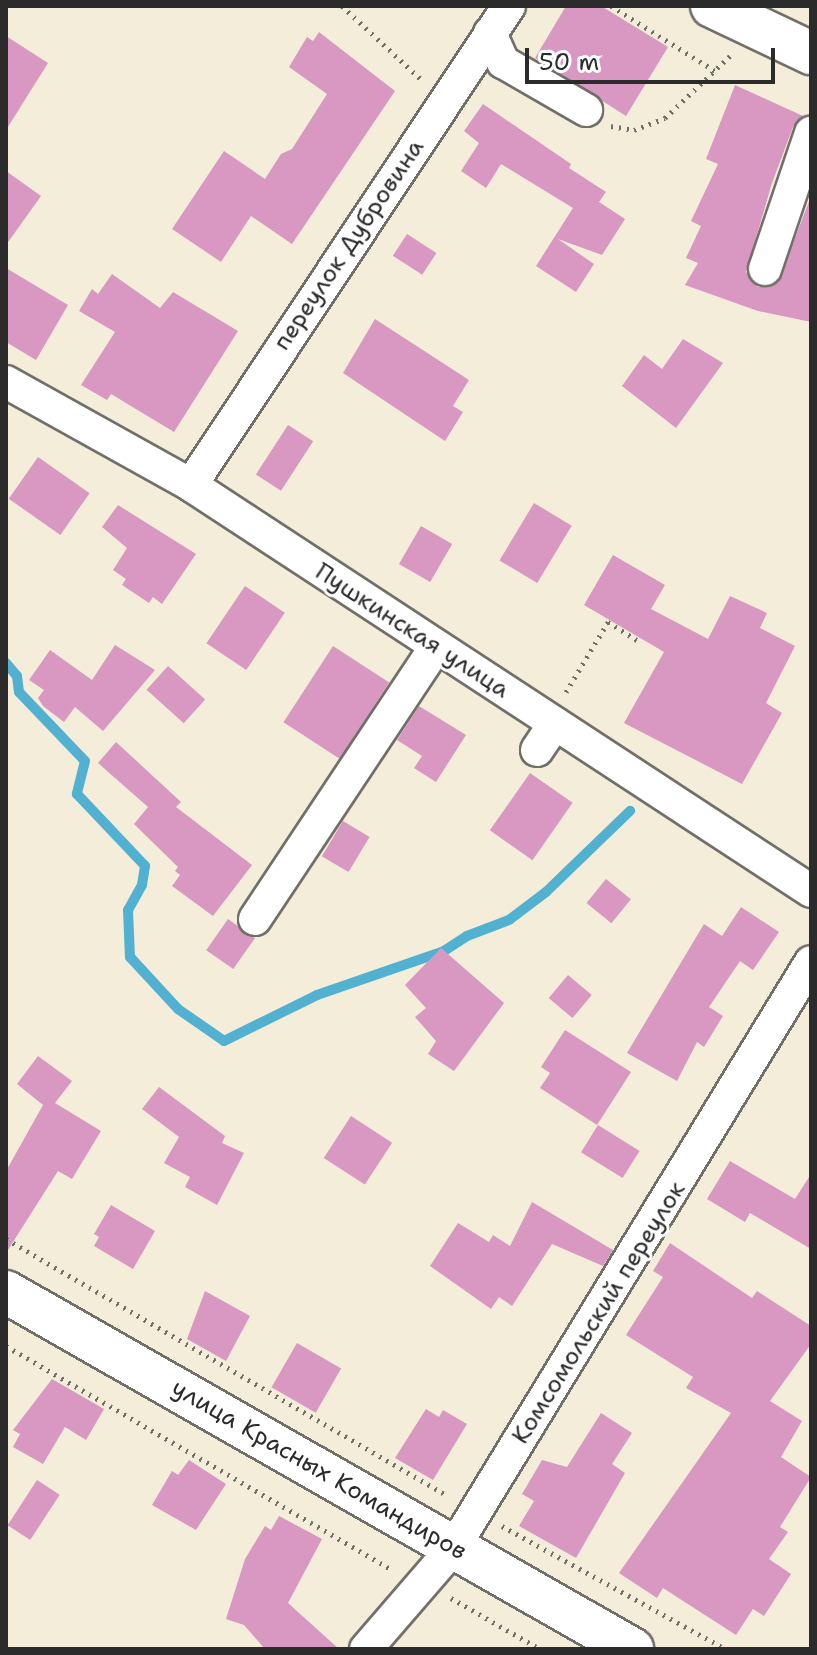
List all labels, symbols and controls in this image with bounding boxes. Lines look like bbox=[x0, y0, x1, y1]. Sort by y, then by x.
scale bar bbox=[529, 32, 779, 82]
text: 50 m bbox=[539, 46, 599, 78]
street label: переулок Дубровина bbox=[268, 134, 430, 356]
street label: Пушкинская улица bbox=[310, 557, 514, 705]
street label: Комсомольский переулок bbox=[506, 1177, 692, 1449]
street label: улица Красных Командиров bbox=[166, 1374, 472, 1566]

